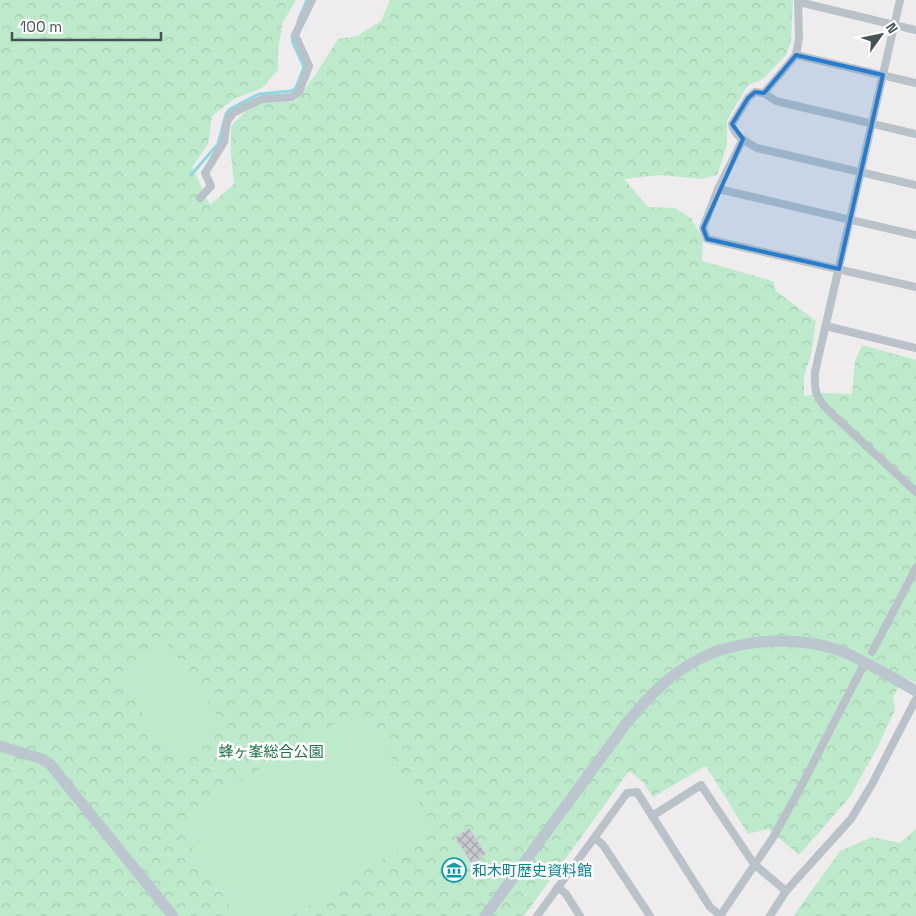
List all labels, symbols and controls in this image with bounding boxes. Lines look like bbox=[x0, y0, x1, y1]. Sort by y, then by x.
scale bar bbox=[12, 10, 161, 42]
north arrow bbox=[856, 10, 906, 60]
text: 100 m bbox=[20, 17, 62, 36]
text: N bbox=[882, 19, 902, 37]
park label: 蜂ヶ峯総合公園 bbox=[218, 742, 324, 761]
museum icon: 和木町歴史資料館 bbox=[441, 857, 467, 883]
place label: 和木町歴史資料館 bbox=[472, 861, 592, 880]

